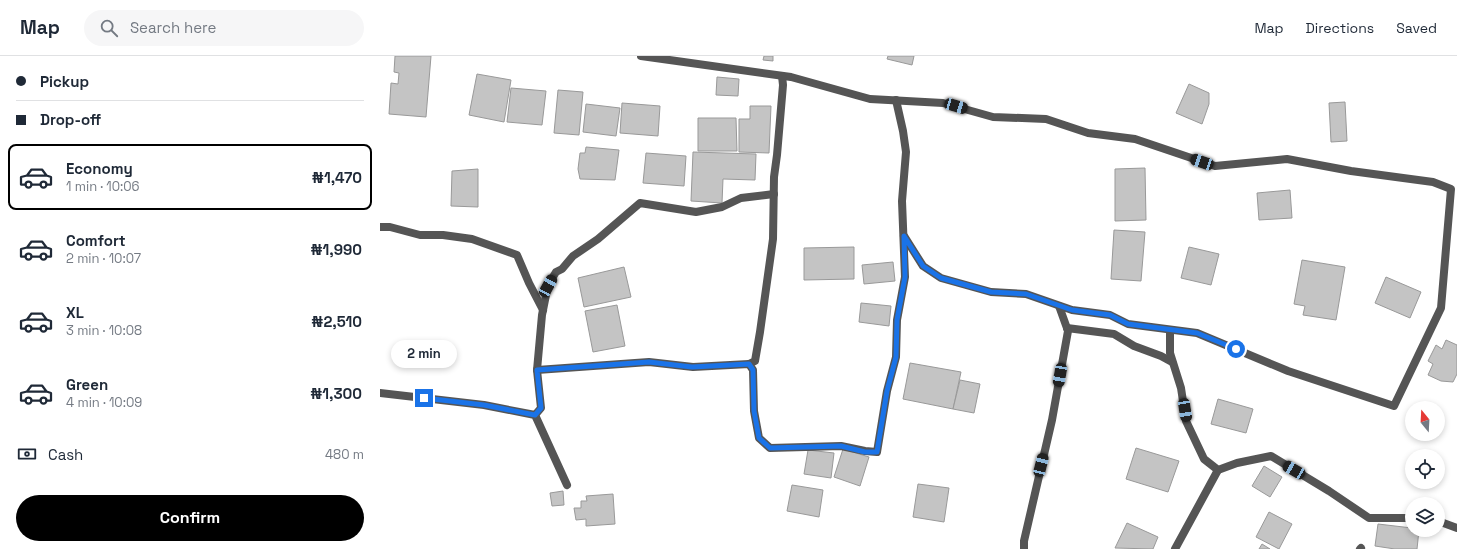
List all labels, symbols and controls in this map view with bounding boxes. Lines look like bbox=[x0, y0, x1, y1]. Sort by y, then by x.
search box bbox=[84, 10, 364, 46]
text: Map bbox=[20, 15, 60, 40]
icon: search bbox=[98, 17, 120, 39]
text: Search here bbox=[130, 18, 216, 37]
text: Map bbox=[1254, 19, 1284, 37]
text: Directions bbox=[1306, 19, 1374, 37]
text: Saved bbox=[1396, 19, 1437, 37]
text: Pickup bbox=[40, 72, 89, 91]
car bbox=[943, 97, 969, 115]
text: Drop-off bbox=[40, 110, 101, 129]
car bbox=[1189, 152, 1215, 172]
icon: car bbox=[18, 159, 54, 195]
text: Economy bbox=[66, 159, 133, 178]
text: ₦1,470 bbox=[312, 168, 362, 187]
text: 1 min · 10:06 bbox=[66, 178, 140, 195]
icon: car bbox=[18, 231, 54, 267]
text: Comfort bbox=[66, 231, 126, 250]
text: ₦1,990 bbox=[310, 240, 362, 259]
text: 2 min · 10:07 bbox=[66, 250, 141, 267]
car bbox=[537, 273, 559, 299]
icon: car bbox=[18, 303, 54, 339]
text: XL bbox=[66, 303, 84, 322]
text: ₦2,510 bbox=[311, 312, 362, 331]
text: 3 min · 10:08 bbox=[66, 322, 142, 339]
callout: 2 min bbox=[391, 340, 457, 368]
route start bbox=[1227, 340, 1245, 358]
text: 2 min bbox=[407, 345, 441, 362]
car bbox=[1052, 362, 1068, 388]
icon: car bbox=[18, 375, 54, 411]
text: Green bbox=[66, 375, 108, 394]
text: ₦1,300 bbox=[310, 384, 362, 403]
route end bbox=[415, 389, 433, 407]
text: 4 min · 10:09 bbox=[66, 394, 142, 411]
car bbox=[1177, 397, 1193, 423]
north arrow bbox=[1405, 401, 1445, 441]
map controls bbox=[1405, 401, 1445, 537]
icon: cash bbox=[16, 443, 38, 465]
text: Cash bbox=[48, 445, 83, 464]
text: 480 m bbox=[325, 446, 364, 463]
button: locate bbox=[1405, 449, 1445, 489]
car bbox=[1032, 452, 1050, 478]
car bbox=[1281, 459, 1307, 481]
button: Confirm bbox=[16, 495, 364, 541]
button: layers bbox=[1405, 497, 1445, 537]

